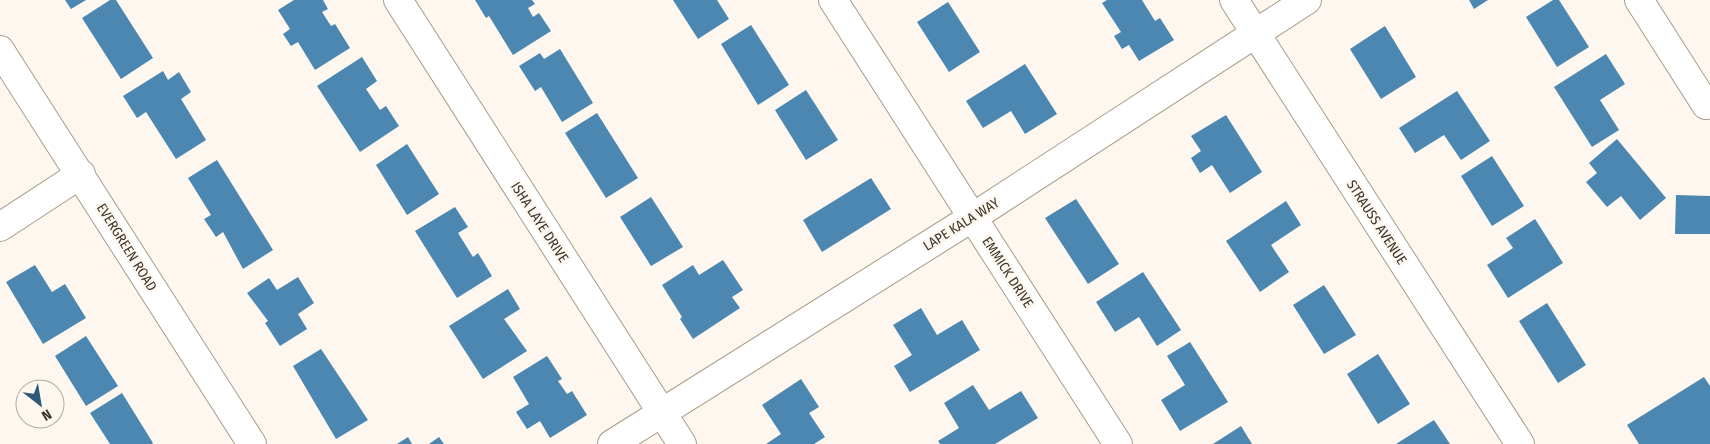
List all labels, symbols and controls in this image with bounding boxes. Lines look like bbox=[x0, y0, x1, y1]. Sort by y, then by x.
street label: STRAUSS AVENUE bbox=[1343, 177, 1410, 268]
street label: ISHA LAYE DRIVE bbox=[507, 179, 572, 266]
street label: LAPE KALA WAY bbox=[920, 194, 1002, 255]
street label: EVERGREEN ROAD bbox=[93, 200, 160, 294]
street label: EMMICK DRIVE bbox=[978, 234, 1037, 311]
north arrow bbox=[15, 379, 65, 429]
text: N bbox=[38, 405, 54, 424]

